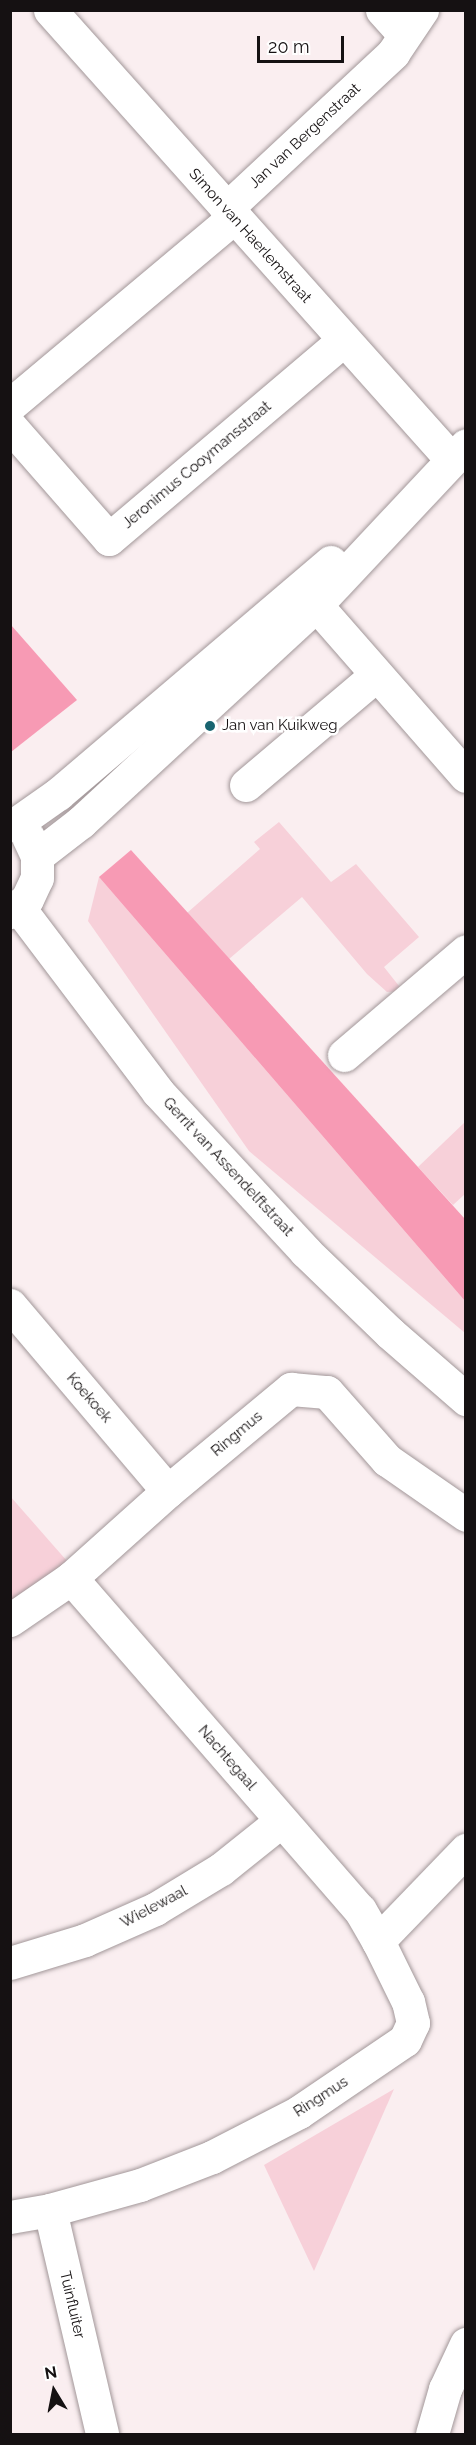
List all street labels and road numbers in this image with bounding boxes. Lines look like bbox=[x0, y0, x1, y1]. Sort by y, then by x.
street label: Jan van Bergenstraat bbox=[246, 80, 364, 192]
street label: Simon van Haerlemstraat bbox=[185, 165, 315, 307]
street label: Jeronimus Cooymansstraat bbox=[119, 398, 275, 532]
street label: Gerrit van Assendelftstraat bbox=[159, 1094, 297, 1240]
street label: Koekoek bbox=[62, 1369, 116, 1427]
street label: Ringmus bbox=[208, 1408, 266, 1460]
street label: Nachtegaal bbox=[194, 1722, 260, 1794]
street label: Wielewaal bbox=[118, 1882, 190, 1932]
street label: Ringmus bbox=[291, 2073, 351, 2121]
street label: Tuinfluiter bbox=[56, 2270, 88, 2340]

